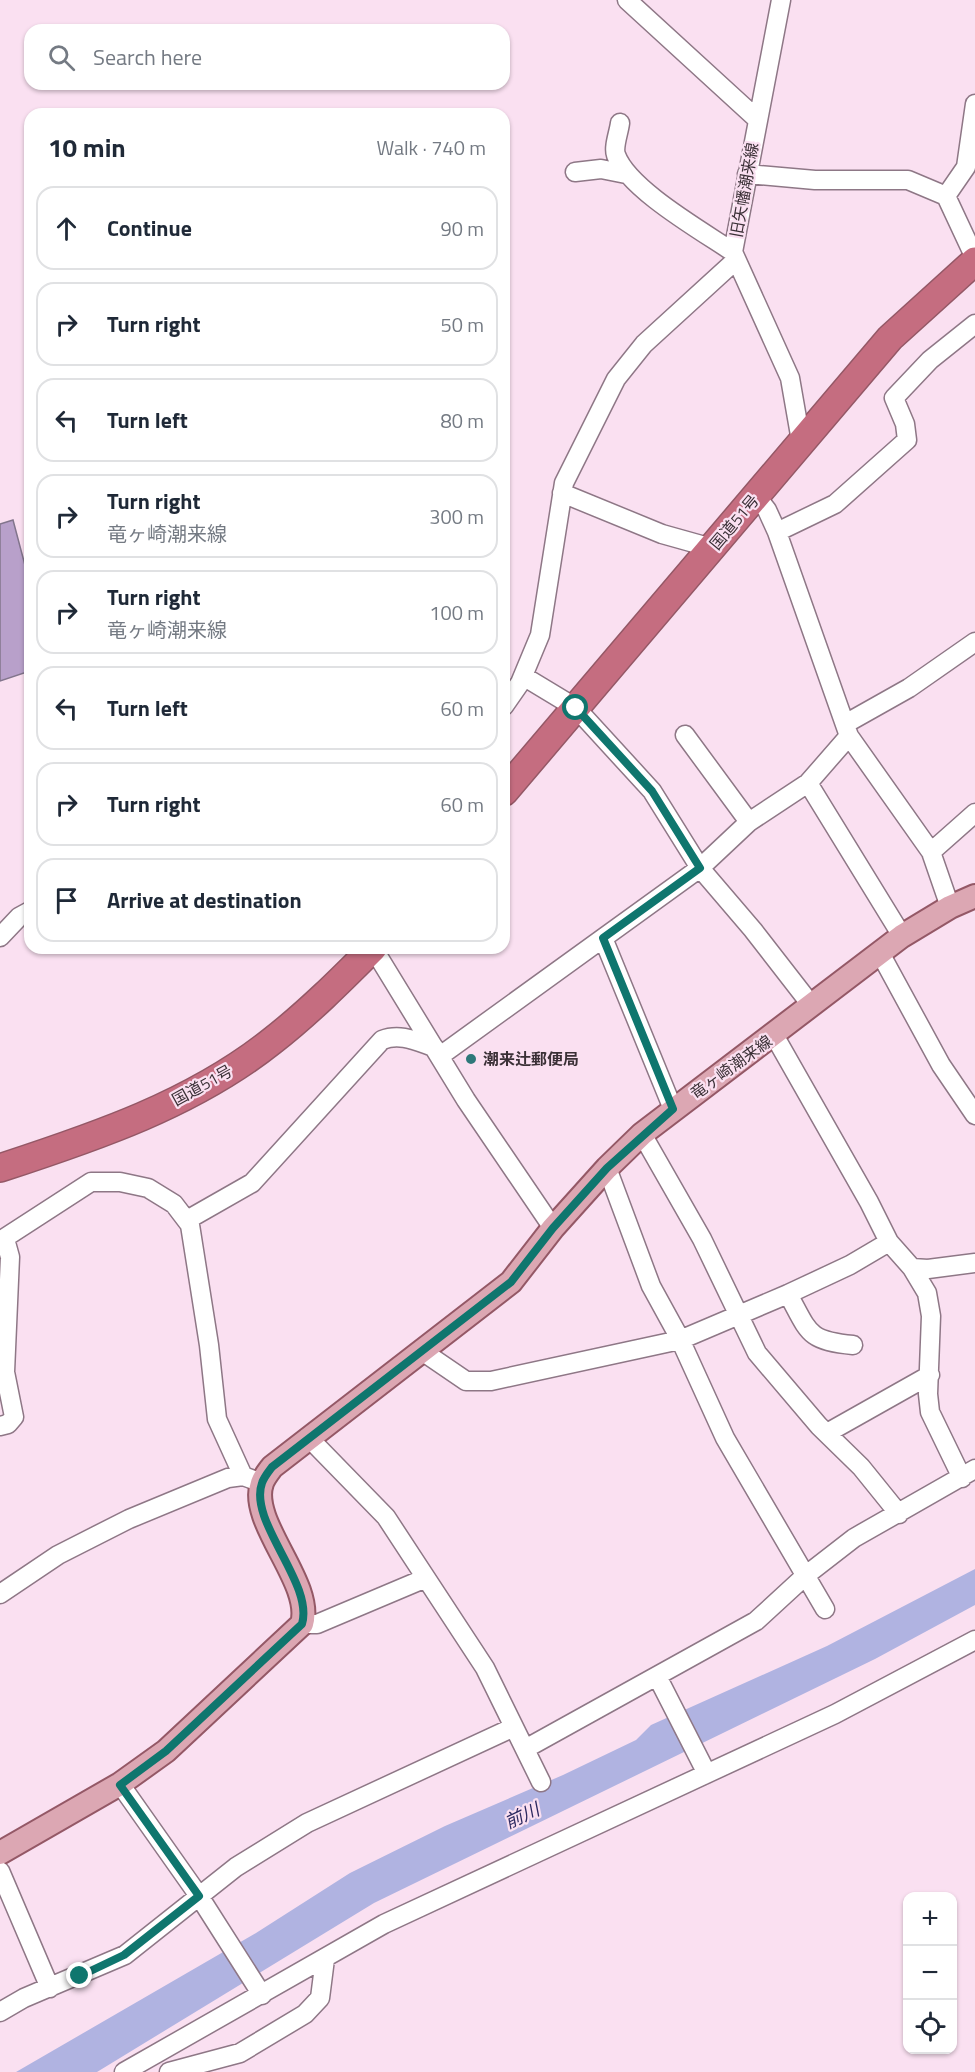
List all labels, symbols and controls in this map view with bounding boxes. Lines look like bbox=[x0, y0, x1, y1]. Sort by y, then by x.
search box bbox=[24, 24, 510, 90]
text: Search here bbox=[93, 40, 202, 74]
icon: search bbox=[45, 41, 78, 74]
text: 10 min bbox=[48, 128, 126, 167]
text: Walk · 740 m bbox=[377, 132, 486, 163]
street label: 旧矢幡潮来線 bbox=[724, 141, 764, 239]
text: Continue bbox=[107, 211, 192, 245]
icon: ahead bbox=[50, 212, 83, 245]
text: 90 m bbox=[440, 213, 484, 244]
text: Turn right bbox=[107, 307, 201, 341]
icon: right bbox=[50, 308, 83, 341]
text: 50 m bbox=[440, 309, 484, 340]
text: Turn left bbox=[107, 403, 188, 437]
icon: left bbox=[50, 404, 83, 437]
text: 80 m bbox=[440, 405, 484, 436]
text: Turn right bbox=[107, 484, 201, 518]
street label: 国道51号 bbox=[704, 489, 764, 555]
icon: right bbox=[50, 500, 83, 533]
text: 300 m bbox=[429, 501, 484, 532]
text: 竜ヶ崎潮来線 bbox=[107, 518, 227, 549]
text: Turn right bbox=[107, 580, 201, 614]
icon: right bbox=[50, 596, 83, 629]
text: 100 m bbox=[429, 597, 484, 628]
text: 竜ヶ崎潮来線 bbox=[107, 614, 227, 645]
text: Turn left bbox=[107, 691, 188, 725]
icon: left bbox=[50, 692, 83, 725]
text: 60 m bbox=[440, 693, 484, 724]
route start bbox=[562, 694, 588, 720]
text: Turn right bbox=[107, 787, 201, 821]
icon: right bbox=[50, 788, 83, 821]
text: 60 m bbox=[440, 789, 484, 820]
text: Arrive at destination bbox=[107, 883, 302, 917]
icon: arrive bbox=[50, 884, 83, 917]
street label: 竜ヶ崎潮来線 bbox=[685, 1029, 777, 1105]
place label: 潮来辻郵便局 bbox=[483, 1047, 579, 1071]
marker: 潮来辻郵便局 bbox=[464, 1052, 478, 1066]
street label: 国道51号 bbox=[167, 1059, 237, 1111]
water label: 前川 bbox=[500, 1795, 546, 1835]
map controls bbox=[903, 1892, 957, 2054]
button: + bbox=[903, 1892, 957, 1946]
button: − bbox=[903, 1946, 957, 2000]
route end bbox=[66, 1962, 92, 1988]
button: locate bbox=[903, 2000, 957, 2054]

